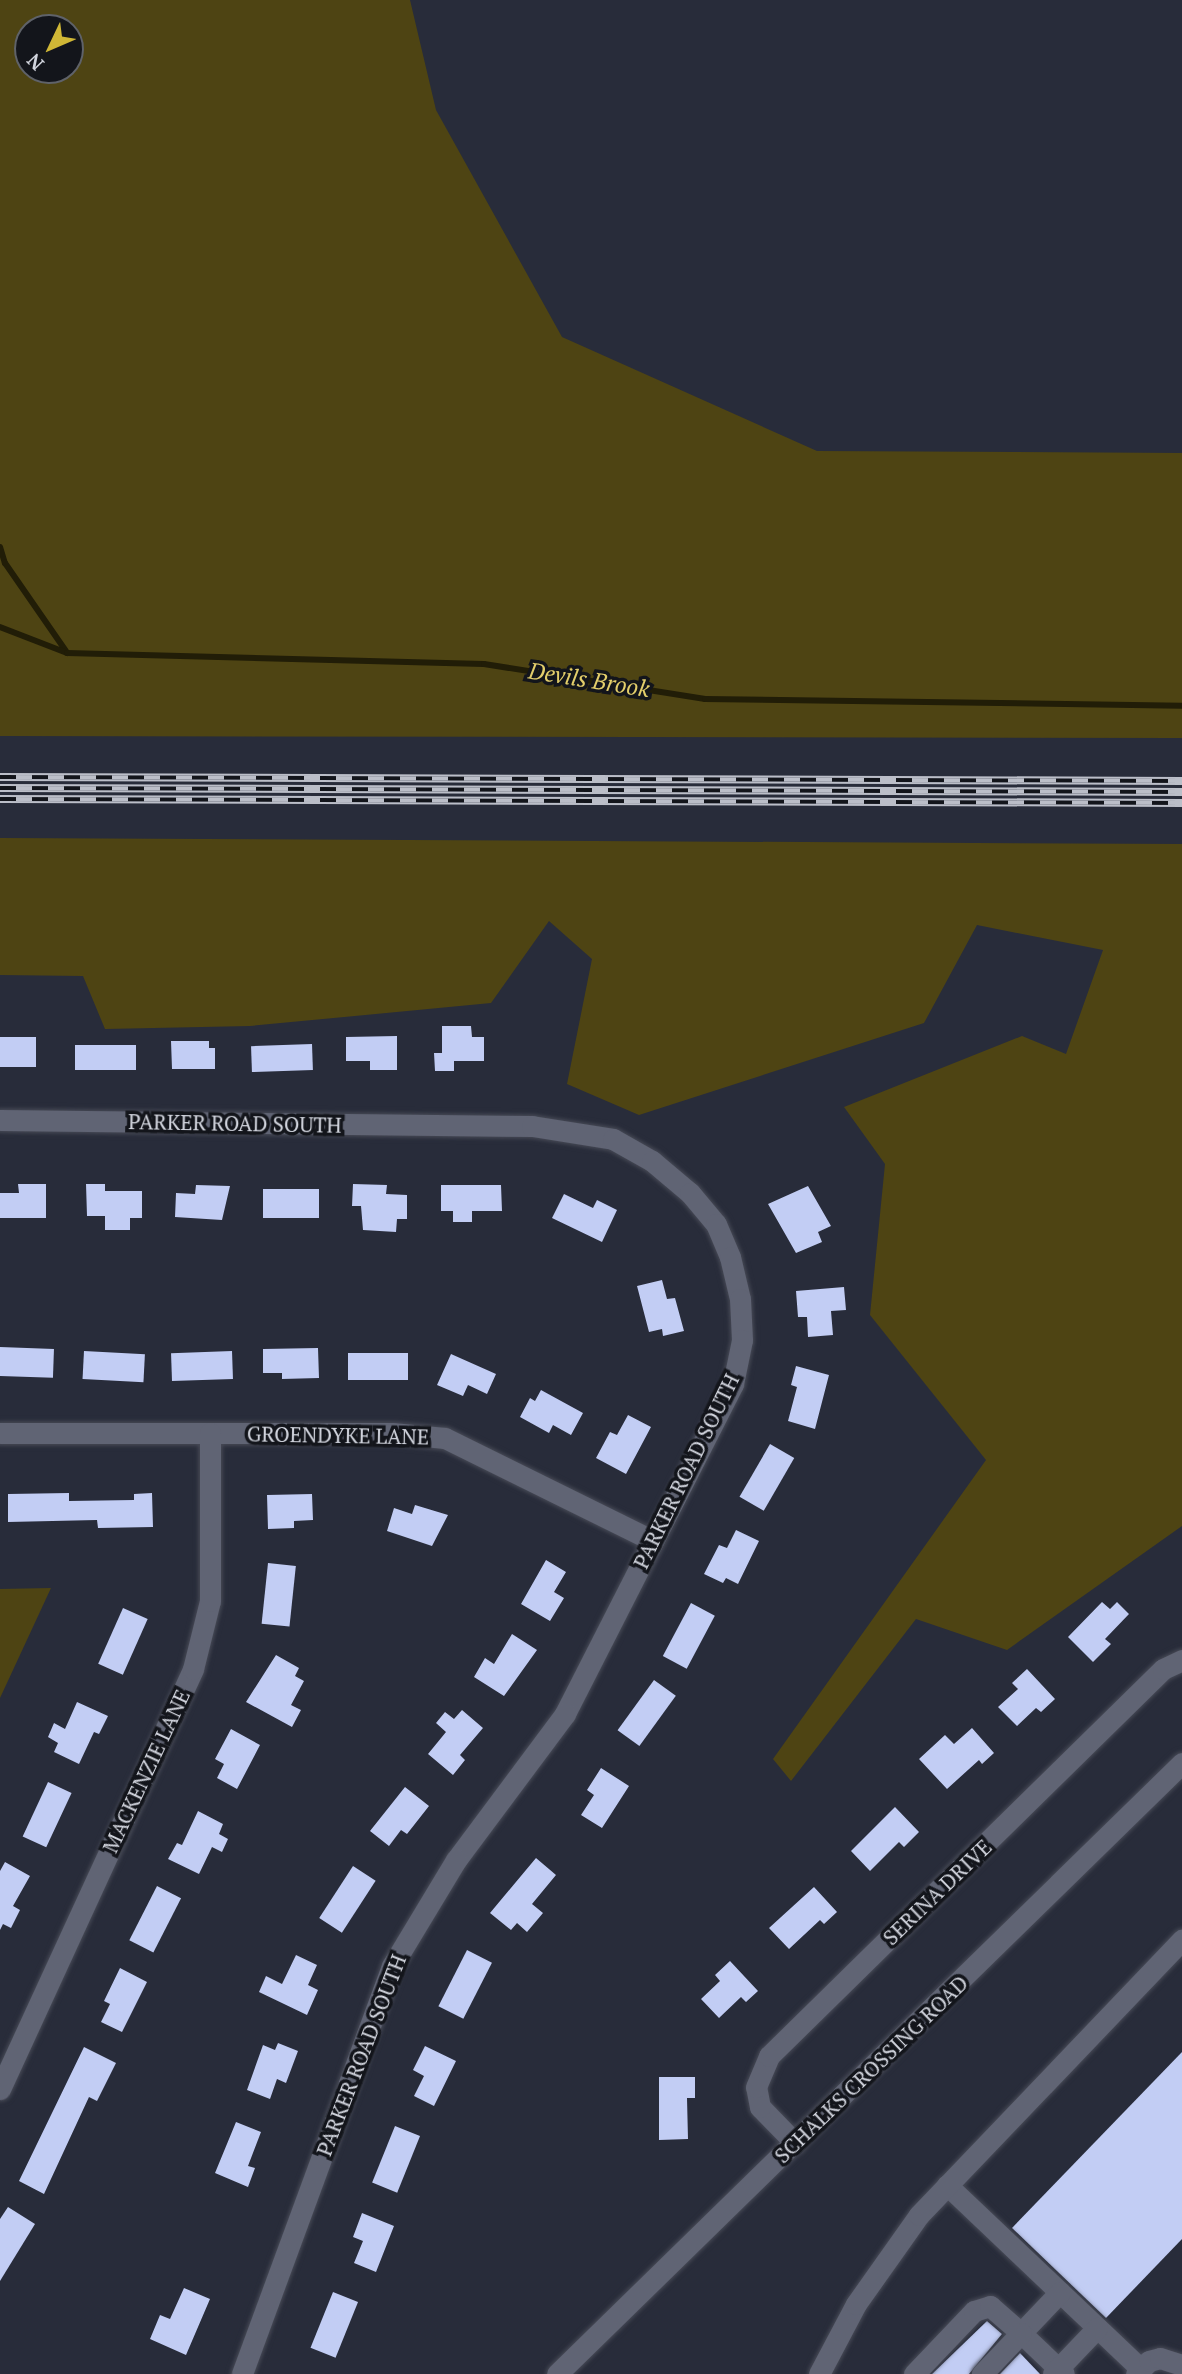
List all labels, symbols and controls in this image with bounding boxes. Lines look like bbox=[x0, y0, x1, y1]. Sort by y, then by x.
north arrow bbox=[14, 14, 84, 84]
text: N bbox=[21, 49, 49, 76]
water label: Devils Brook bbox=[527, 657, 651, 703]
street label: PARKER ROAD SOUTH bbox=[128, 1109, 342, 1137]
street label: PARKER ROAD SOUTH bbox=[628, 1369, 744, 1573]
street label: GROENDYKE LANE bbox=[247, 1421, 429, 1449]
street label: MACKENZIE LANE bbox=[97, 1685, 195, 1857]
street label: SERINA DRIVE bbox=[877, 1834, 997, 1950]
street label: PARKER ROAD SOUTH bbox=[311, 1951, 411, 2159]
street label: SCHALKS CROSSING ROAD bbox=[769, 1970, 973, 2168]

